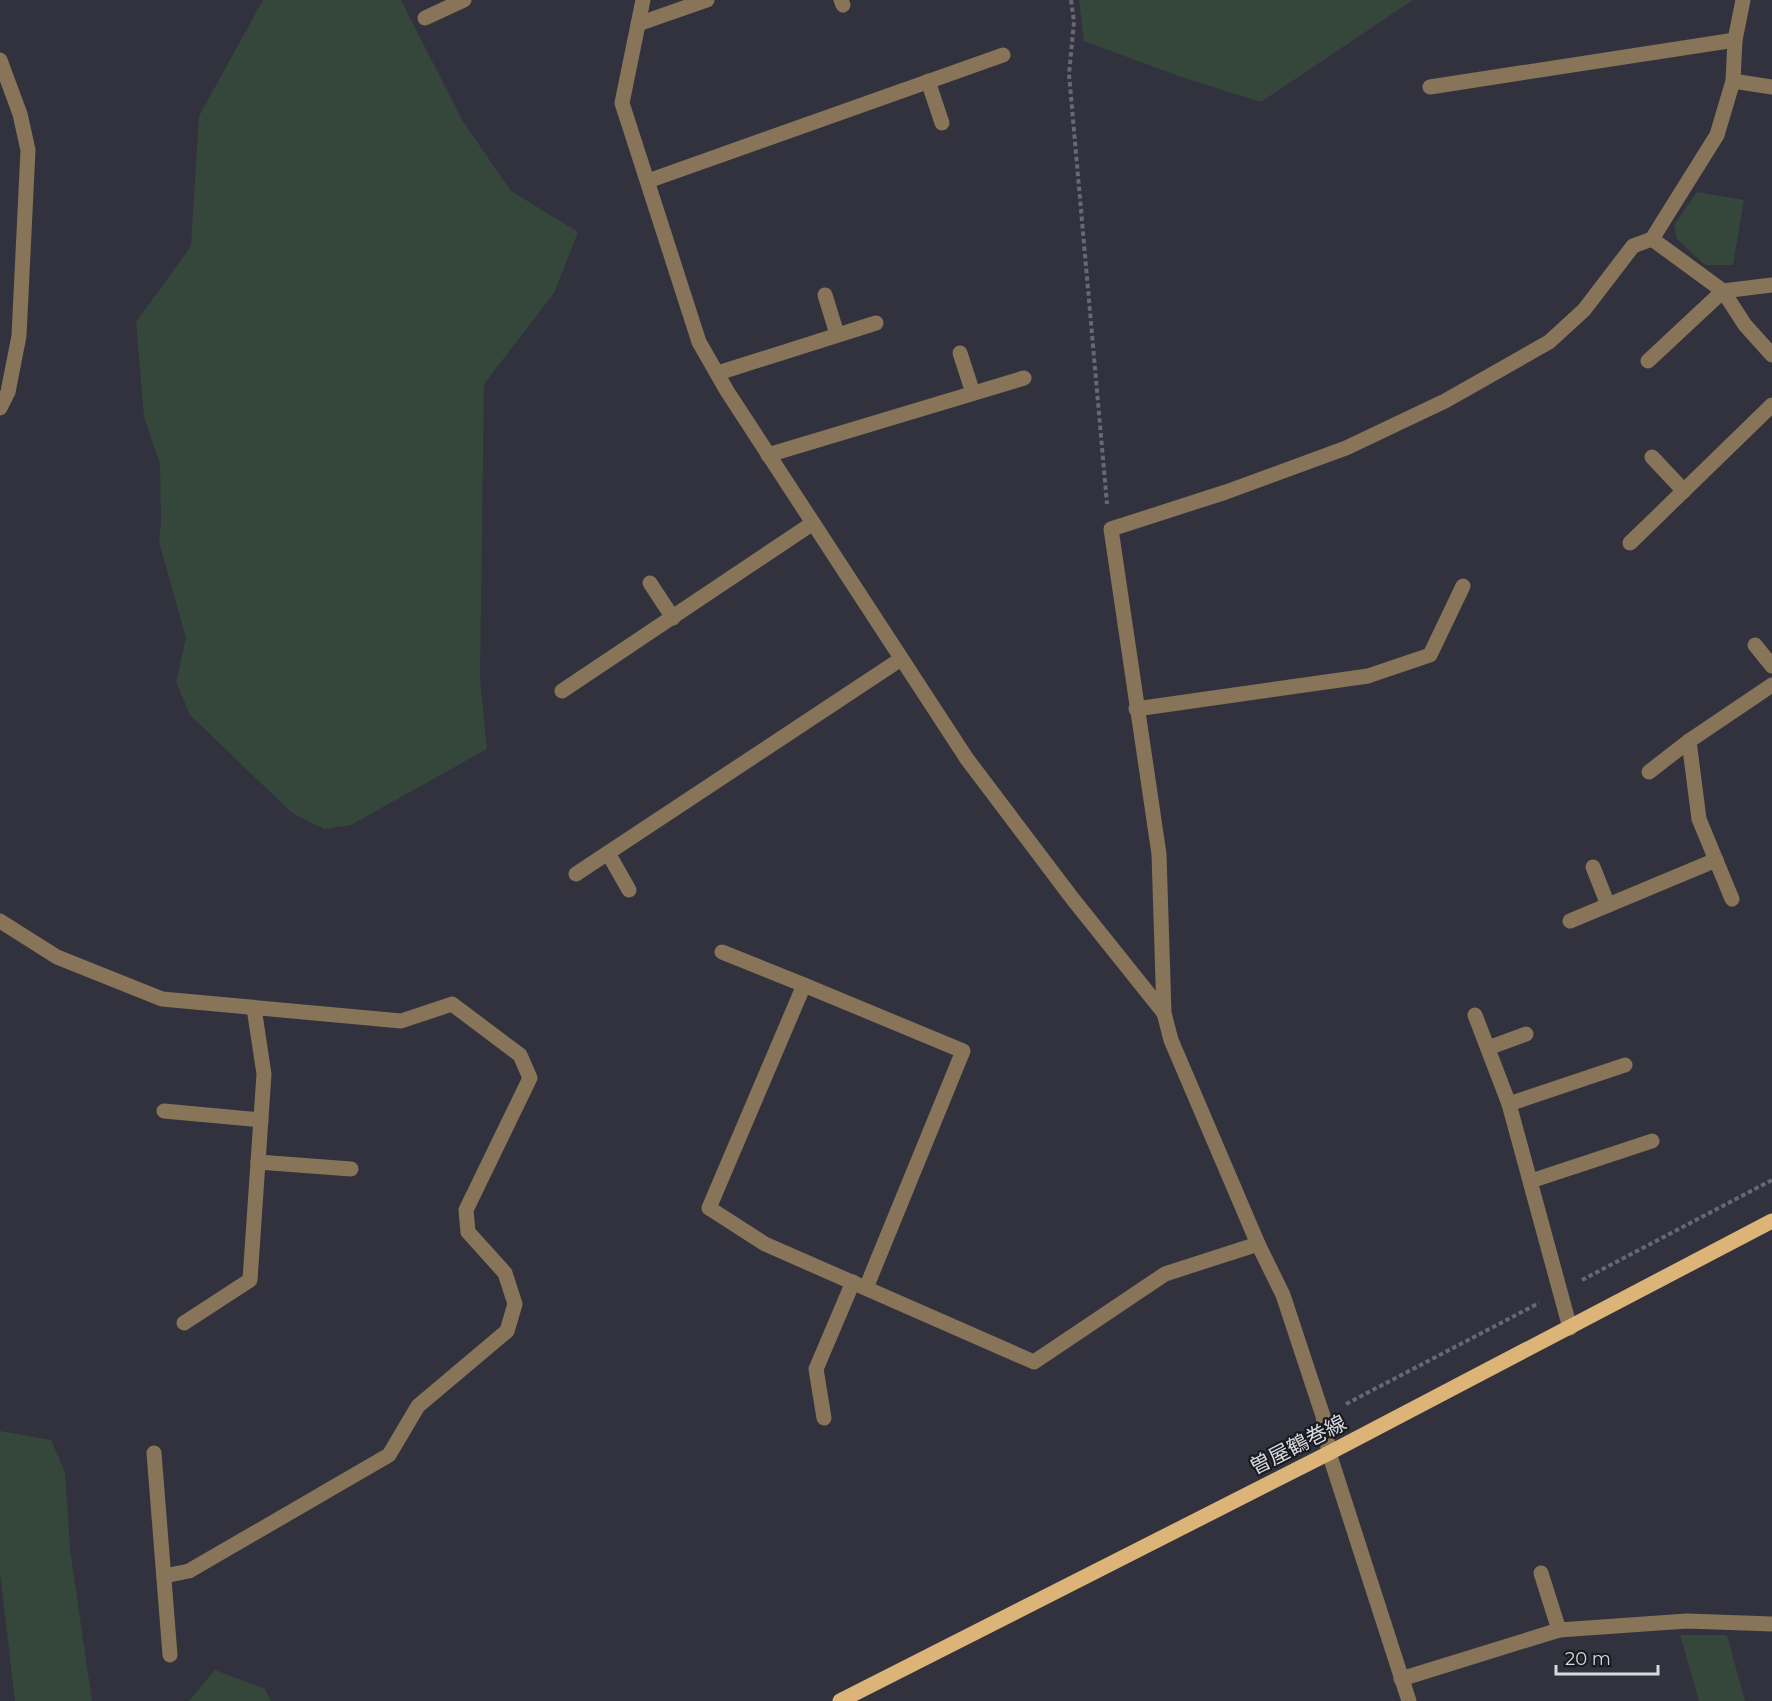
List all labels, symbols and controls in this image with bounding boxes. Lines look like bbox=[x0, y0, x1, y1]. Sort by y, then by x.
street label: 曽屋鶴巻線 bbox=[1245, 1410, 1350, 1480]
scale bar bbox=[1556, 1638, 1658, 1676]
text: 20 m bbox=[1565, 1648, 1611, 1670]

